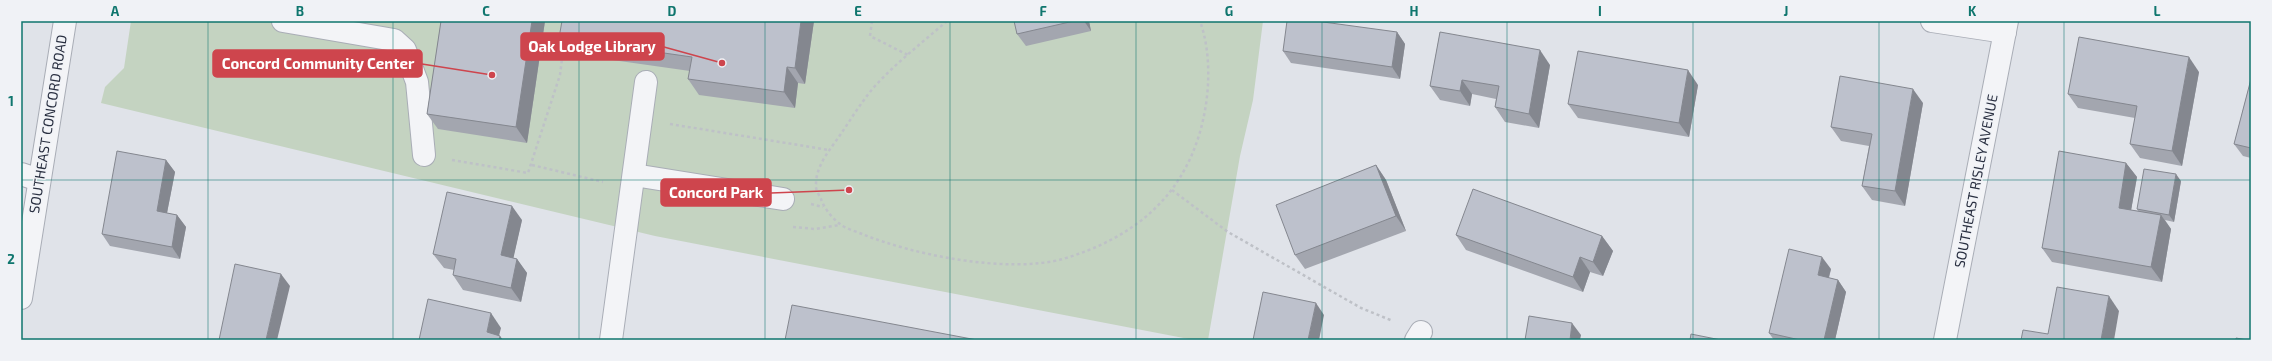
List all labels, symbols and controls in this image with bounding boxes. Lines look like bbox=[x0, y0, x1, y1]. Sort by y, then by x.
text: A bbox=[111, 3, 120, 19]
text: B bbox=[296, 3, 304, 19]
text: C bbox=[482, 3, 490, 19]
text: D bbox=[668, 3, 677, 19]
text: E bbox=[854, 3, 862, 19]
text: F bbox=[1039, 3, 1047, 19]
text: G bbox=[1225, 3, 1233, 19]
text: H bbox=[1410, 3, 1419, 19]
text: I bbox=[1598, 3, 1602, 19]
text: J bbox=[1784, 3, 1788, 19]
text: K bbox=[1968, 3, 1977, 19]
text: L bbox=[2154, 3, 2161, 19]
street label: SOUTHEAST CONCORD ROAD bbox=[25, 33, 70, 214]
callout: Oak Lodge Library bbox=[521, 33, 664, 60]
text: Oak Lodge Library bbox=[528, 37, 656, 56]
callout: Concord Community Center bbox=[213, 50, 422, 77]
text: Concord Community Center bbox=[222, 54, 415, 73]
street label: SOUTHEAST RISLEY AVENUE bbox=[1950, 92, 2001, 269]
text: 1 bbox=[8, 93, 14, 109]
callout: Concord Park bbox=[661, 179, 771, 206]
text: Concord Park bbox=[669, 183, 764, 201]
text: 2 bbox=[7, 251, 15, 267]

